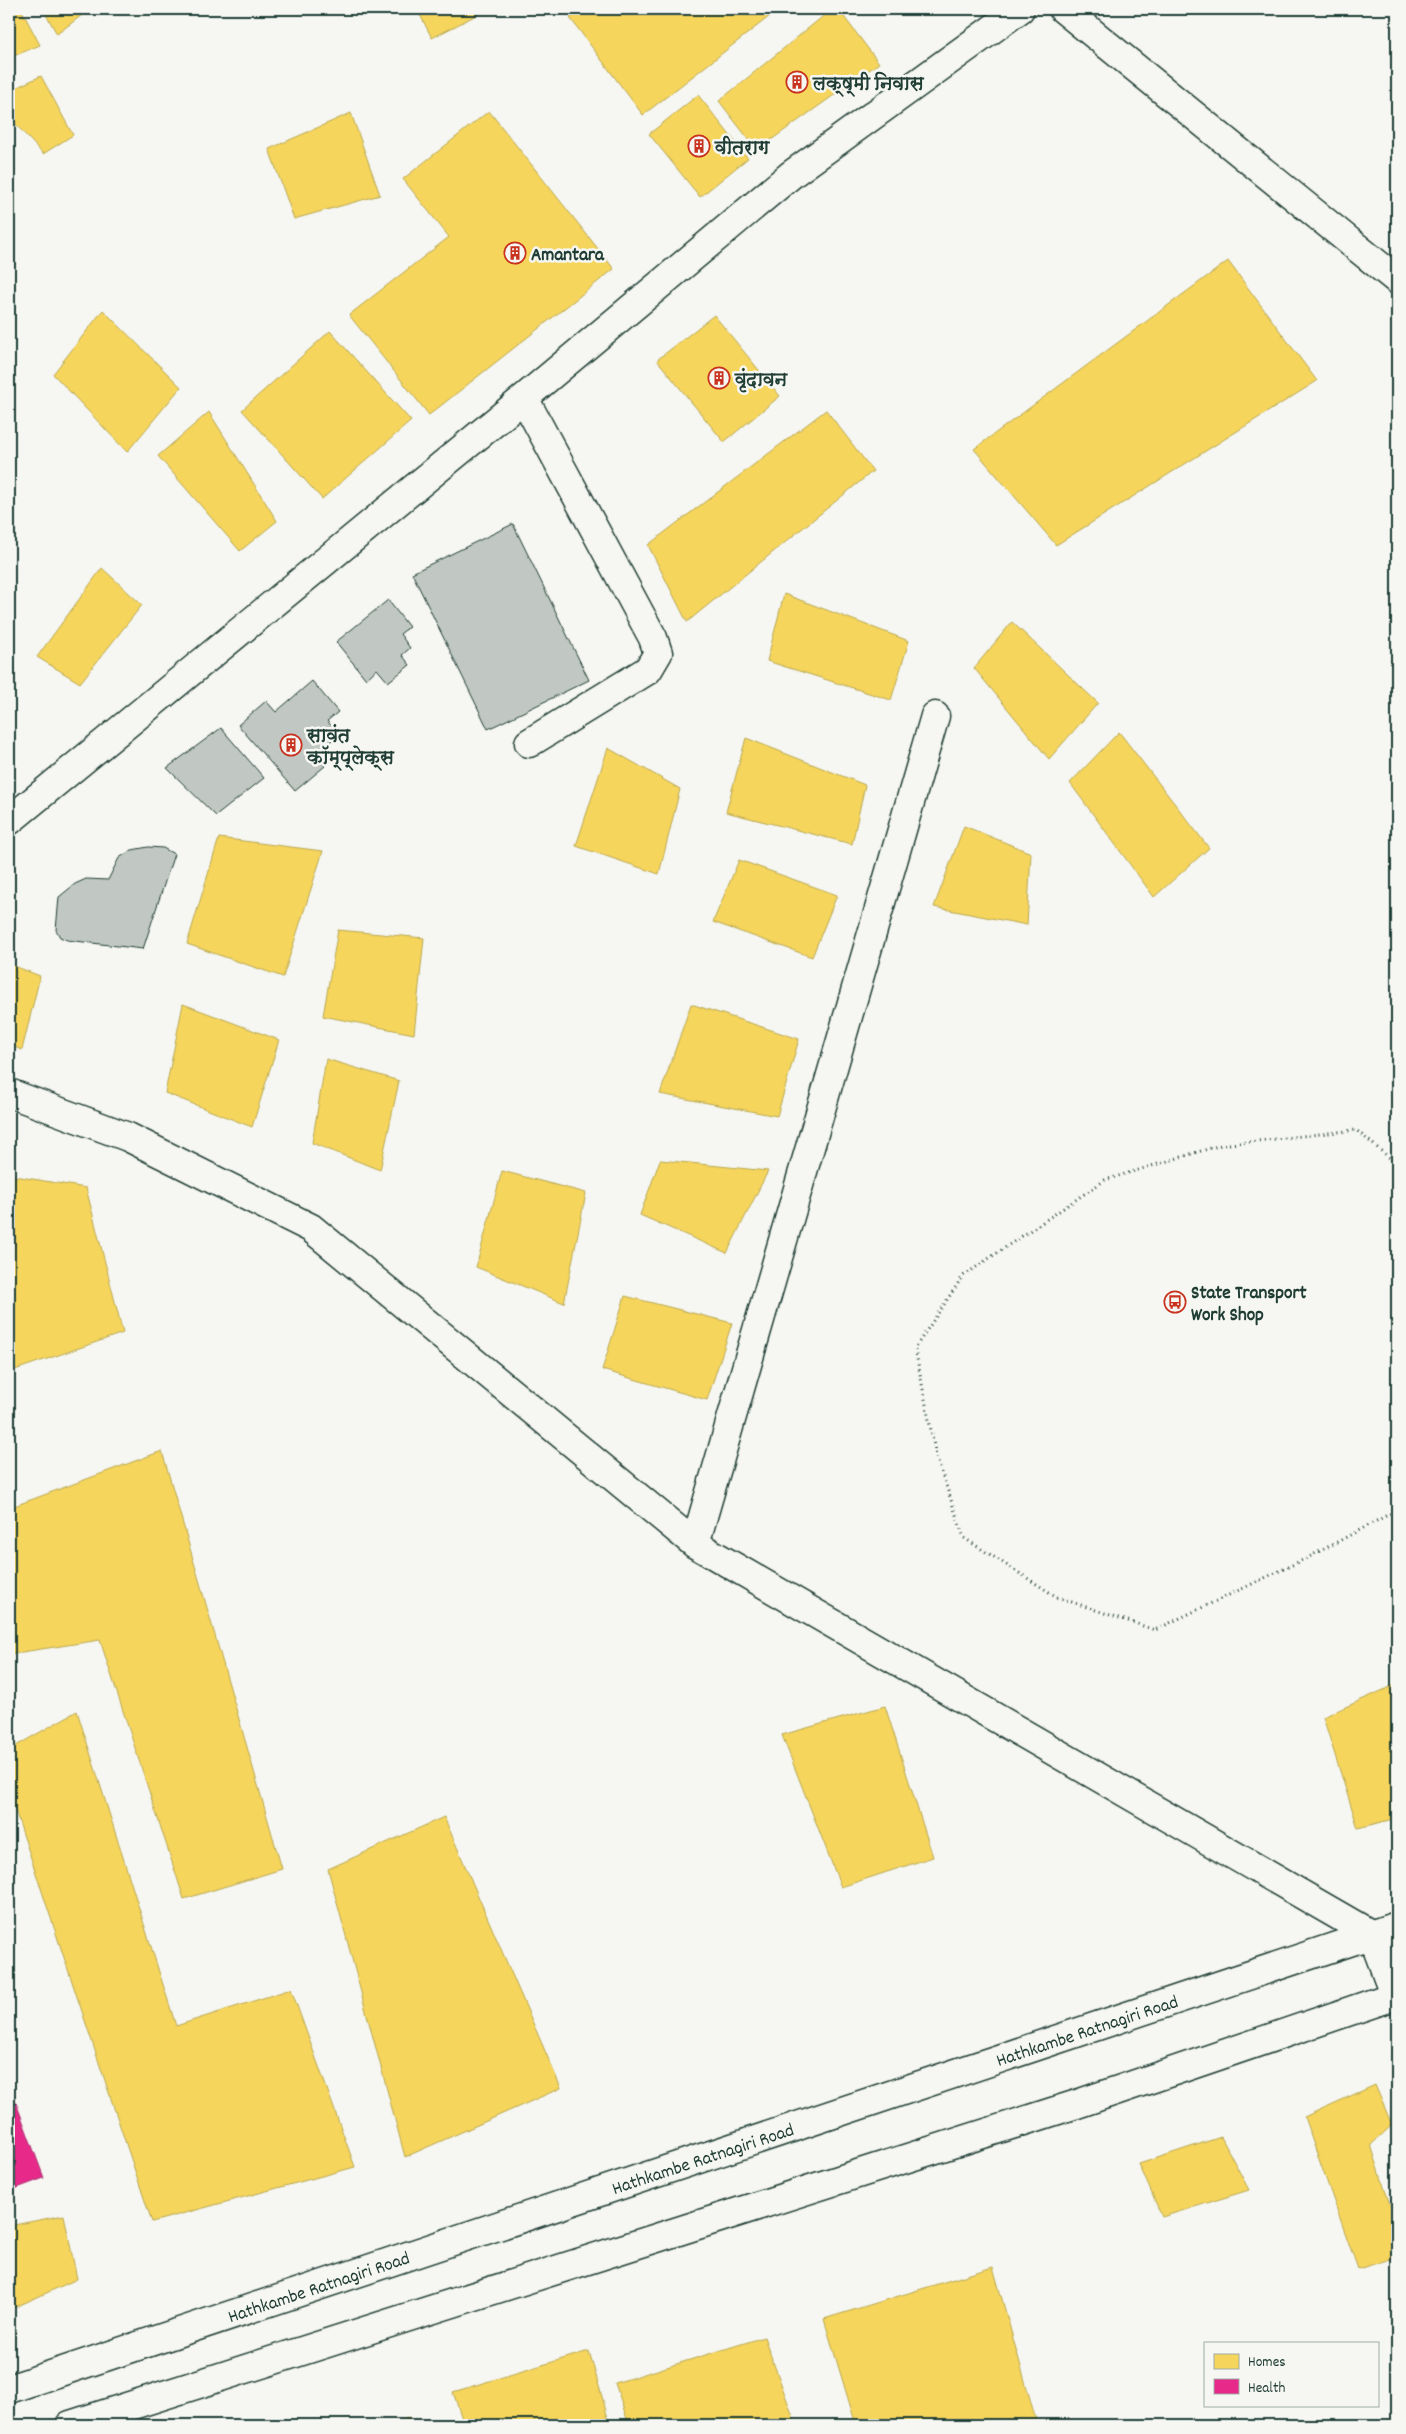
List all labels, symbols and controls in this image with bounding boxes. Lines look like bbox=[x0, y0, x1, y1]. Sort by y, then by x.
building icon: लक्ष्मी निवास bbox=[785, 70, 809, 94]
place label: लक्ष्मी निवास bbox=[812, 71, 925, 99]
building icon: वीतराग bbox=[687, 134, 711, 158]
place label: वीतराग bbox=[714, 135, 770, 163]
building icon: Amantara bbox=[503, 241, 527, 265]
place label: Amantara bbox=[531, 243, 605, 270]
building icon: वृंदावन bbox=[707, 366, 731, 390]
place label: वृंदावन bbox=[734, 367, 789, 395]
place label: सावंत कॉम्प्लेक्स bbox=[306, 723, 395, 773]
building icon: सावंत कॉम्प्लेक्स bbox=[279, 733, 303, 757]
place label: State Transport Work Shop bbox=[1191, 1281, 1307, 1330]
bus stop icon: State Transport Work Shop bbox=[1163, 1290, 1187, 1314]
street label: Hathkambe Ratnagiri Road bbox=[993, 1990, 1182, 2076]
street label: Hathkambe Ratnagiri Road bbox=[609, 2118, 798, 2204]
street label: Hathkambe Ratnagiri Road bbox=[225, 2246, 414, 2332]
legend bbox=[1204, 2342, 1378, 2406]
text: Homes bbox=[1248, 2352, 1286, 2374]
text: Health bbox=[1248, 2378, 1285, 2400]

